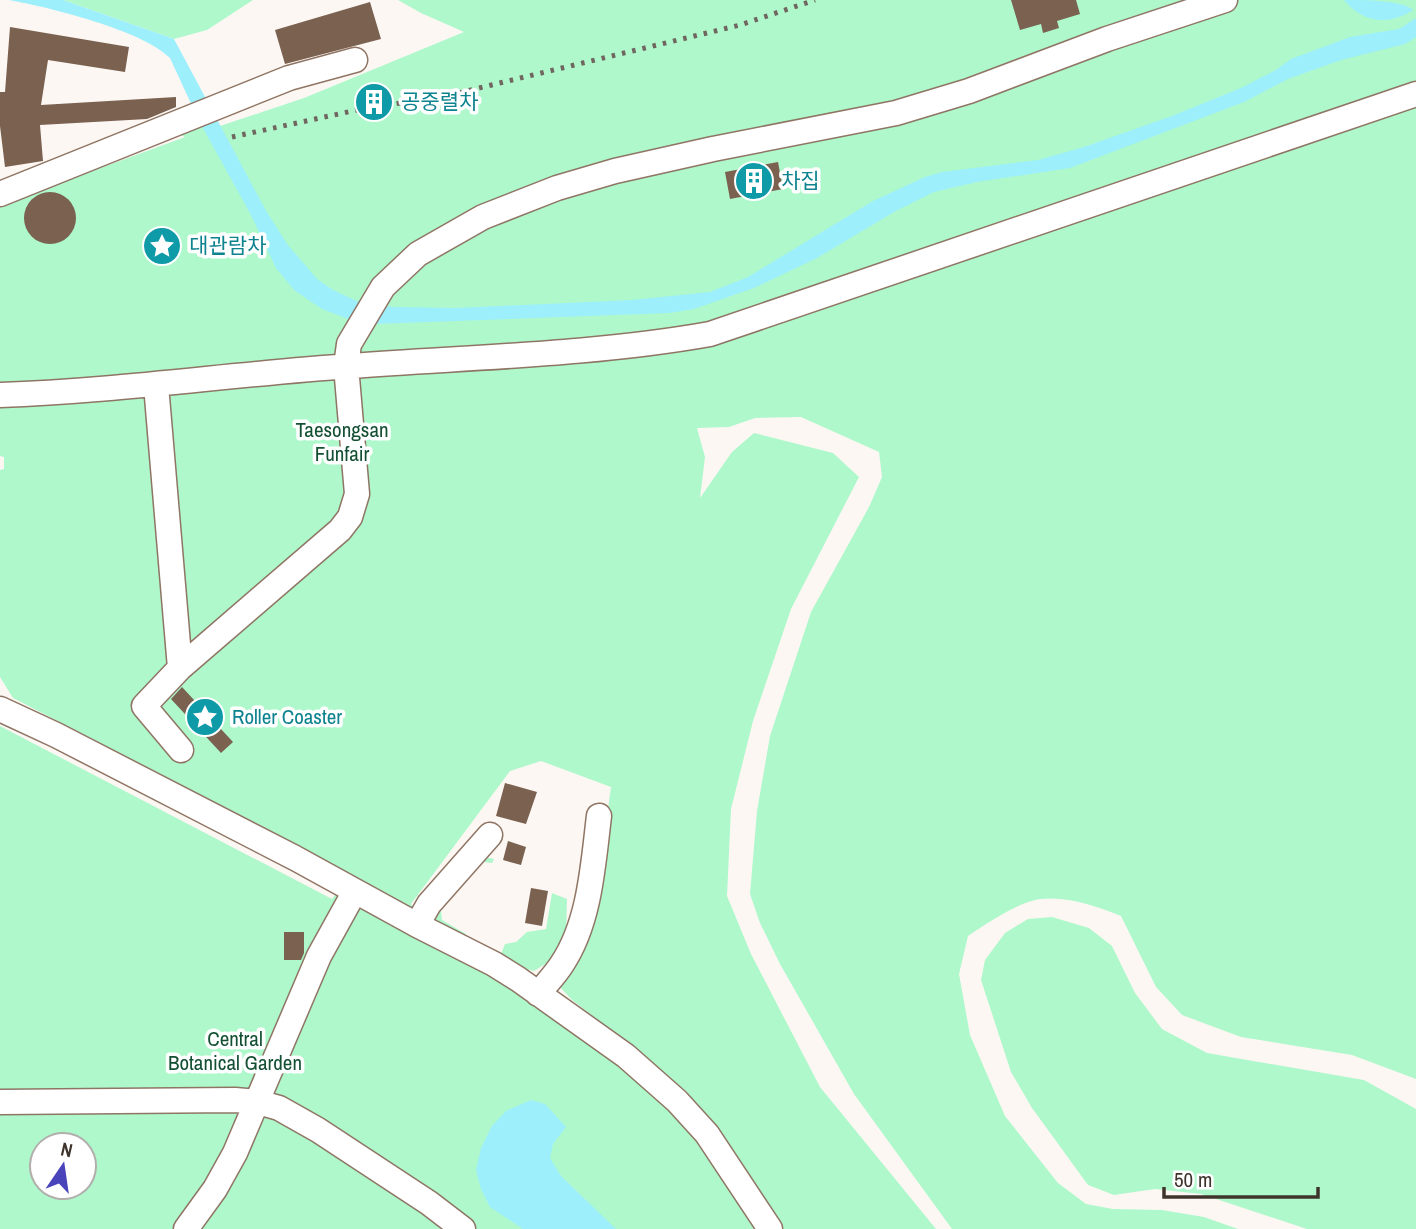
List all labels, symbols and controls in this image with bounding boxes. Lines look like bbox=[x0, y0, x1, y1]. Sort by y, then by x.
building icon: 공중렬차 bbox=[353, 81, 395, 123]
place label: 공중렬차 bbox=[401, 87, 478, 116]
building icon: 차집 bbox=[733, 160, 775, 202]
place label: 차집 bbox=[781, 166, 820, 195]
place icon: 대관람차 bbox=[141, 225, 183, 267]
place label: 대관람차 bbox=[189, 231, 266, 260]
park label: Taesongsan Funfair bbox=[295, 415, 389, 468]
place icon: Roller Coaster bbox=[184, 696, 226, 738]
place label: Roller Coaster bbox=[232, 702, 342, 731]
park label: Central Botanical Garden bbox=[168, 1024, 302, 1077]
north arrow bbox=[28, 1131, 98, 1201]
text: N bbox=[58, 1136, 75, 1163]
scale bar bbox=[1164, 1156, 1318, 1200]
text: 50 m bbox=[1174, 1165, 1212, 1194]

